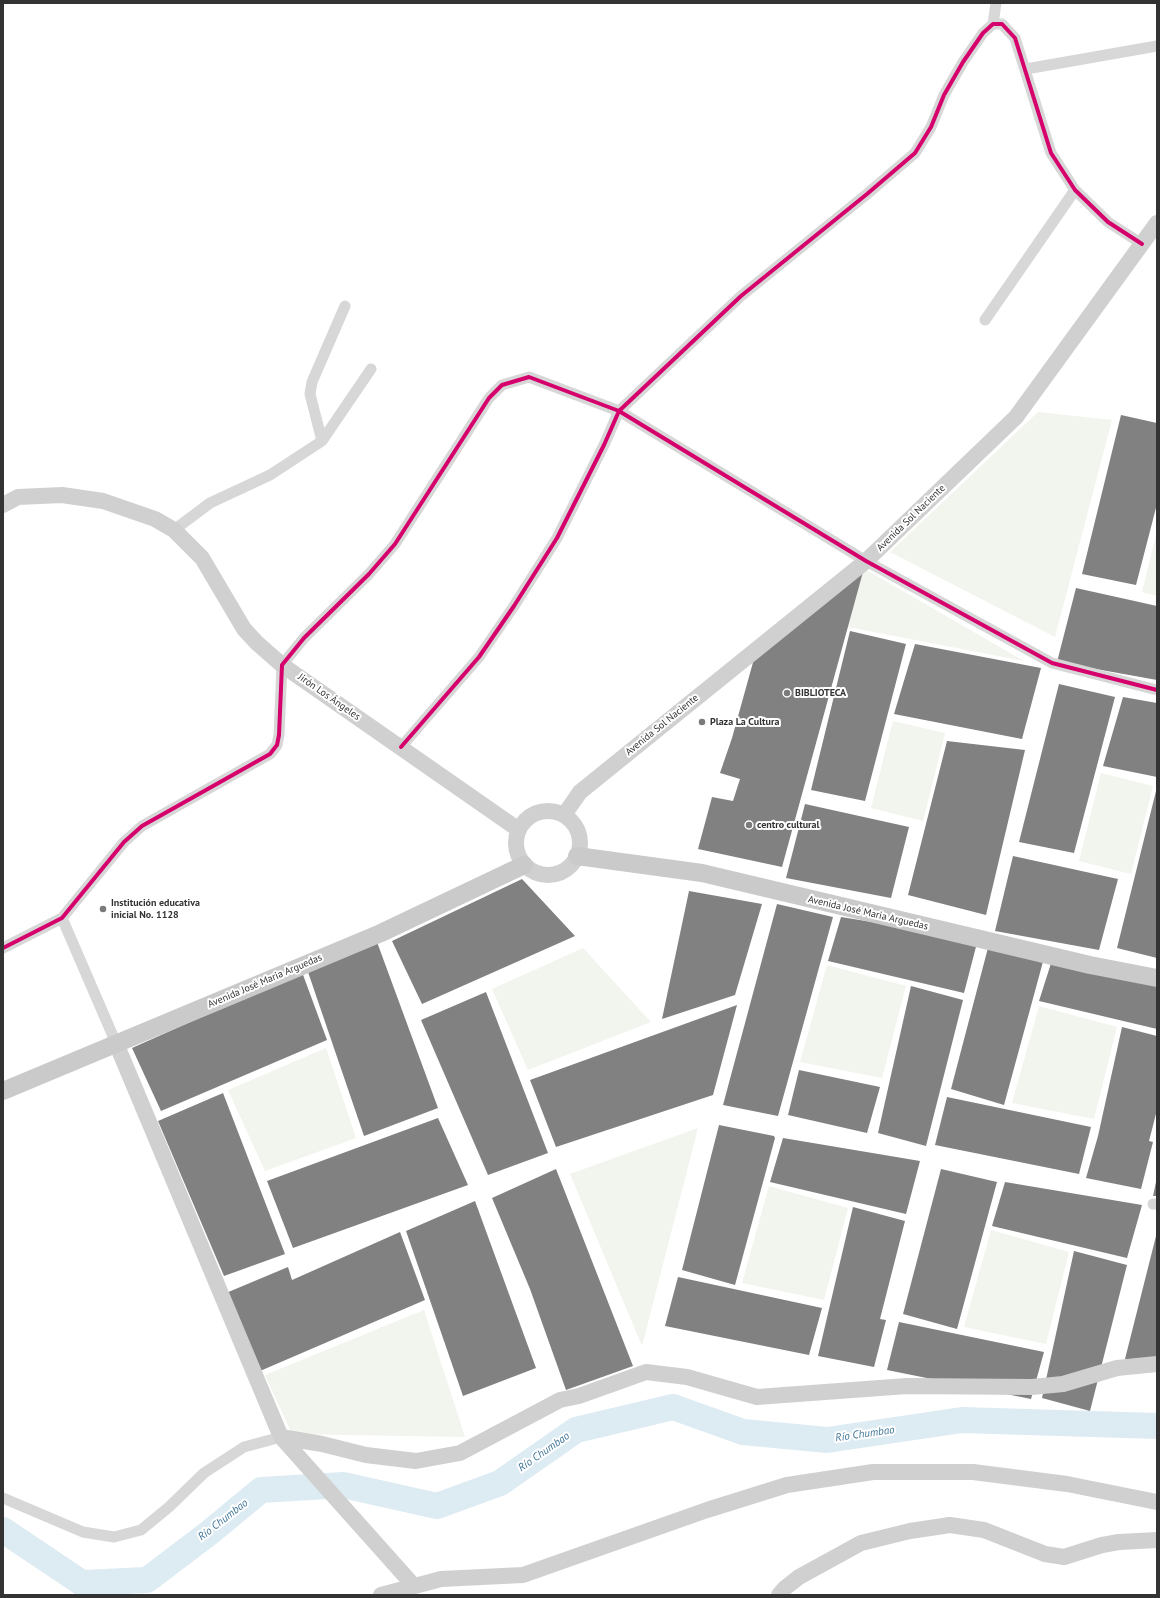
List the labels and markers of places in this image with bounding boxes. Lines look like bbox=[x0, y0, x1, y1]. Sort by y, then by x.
place label: BIBLIOTECA bbox=[795, 687, 846, 699]
marker: BIBLIOTECA bbox=[782, 688, 792, 698]
place label: Plaza La Cultura bbox=[710, 716, 779, 728]
marker: Plaza La Cultura bbox=[697, 717, 707, 727]
place label: centro cultural bbox=[757, 819, 820, 831]
marker: centro cultural bbox=[744, 820, 754, 830]
place label: Institución educativa inicial No. 1128 bbox=[111, 897, 200, 920]
marker: Institución educativa inicial No. 1128 bbox=[98, 904, 108, 914]

